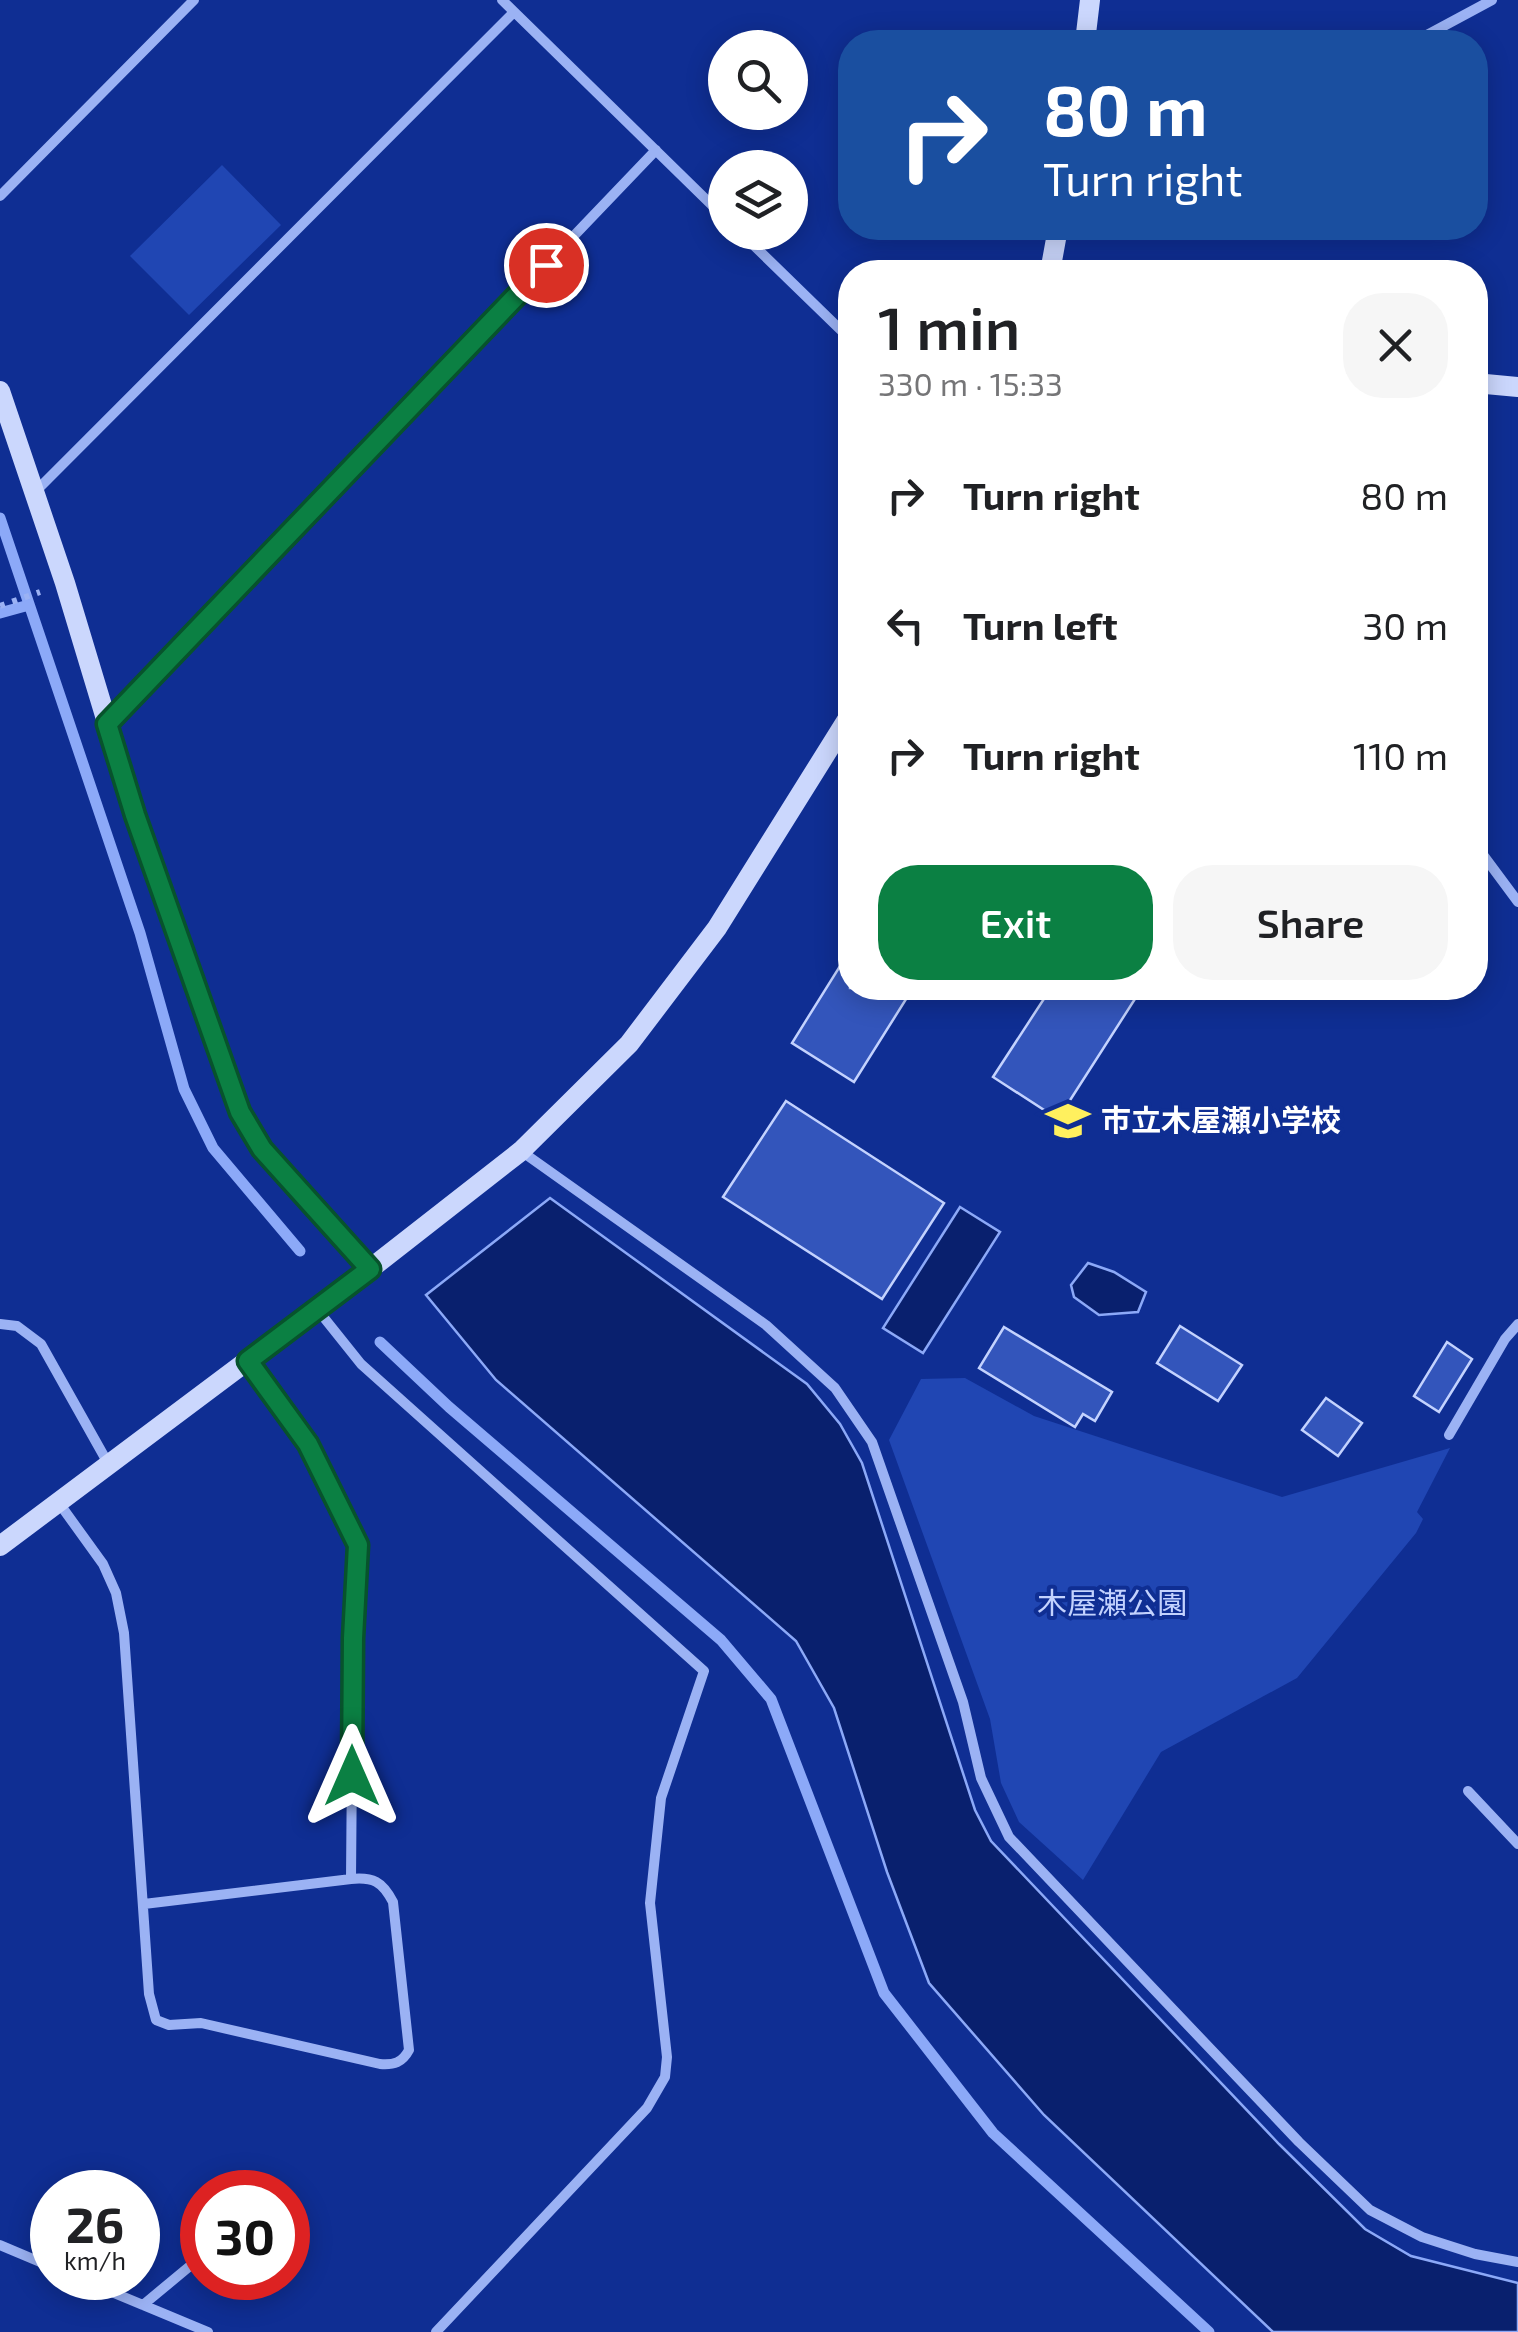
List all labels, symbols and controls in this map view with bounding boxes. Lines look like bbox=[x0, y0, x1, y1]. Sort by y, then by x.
map controls bbox=[708, 30, 808, 250]
button: search bbox=[708, 30, 808, 130]
text: 80 m bbox=[1043, 66, 1208, 150]
icon: right bbox=[878, 70, 1008, 200]
button: layers bbox=[708, 150, 808, 250]
text: Turn right bbox=[1043, 151, 1243, 205]
pin bbox=[504, 223, 589, 308]
icon: arrive bbox=[519, 238, 574, 293]
text: 1 min bbox=[878, 290, 1020, 362]
button: close bbox=[1343, 293, 1448, 398]
text: 330 m · 15:33 bbox=[878, 364, 1063, 402]
icon: right bbox=[878, 468, 933, 523]
text: Turn right bbox=[963, 472, 1140, 518]
text: 80 m bbox=[1360, 472, 1448, 518]
icon: left bbox=[878, 598, 933, 653]
text: Turn left bbox=[963, 602, 1118, 648]
text: 30 m bbox=[1362, 602, 1448, 648]
icon: right bbox=[878, 728, 933, 783]
text: Turn right bbox=[963, 732, 1140, 778]
text: 110 m bbox=[1353, 732, 1448, 778]
button: Exit bbox=[878, 865, 1153, 980]
button: Share bbox=[1173, 865, 1448, 980]
school or university icon: 市立木屋瀬小学校 bbox=[1044, 1097, 1092, 1145]
place label: 市立木屋瀬小学校 bbox=[1101, 1101, 1341, 1137]
park label: 木屋瀬公園 bbox=[1037, 1584, 1187, 1620]
position arrow bbox=[300, 1724, 404, 1828]
speed limit sign: 30 bbox=[180, 2170, 310, 2300]
text: 26 bbox=[66, 2193, 124, 2253]
text: km/h bbox=[64, 2245, 126, 2275]

